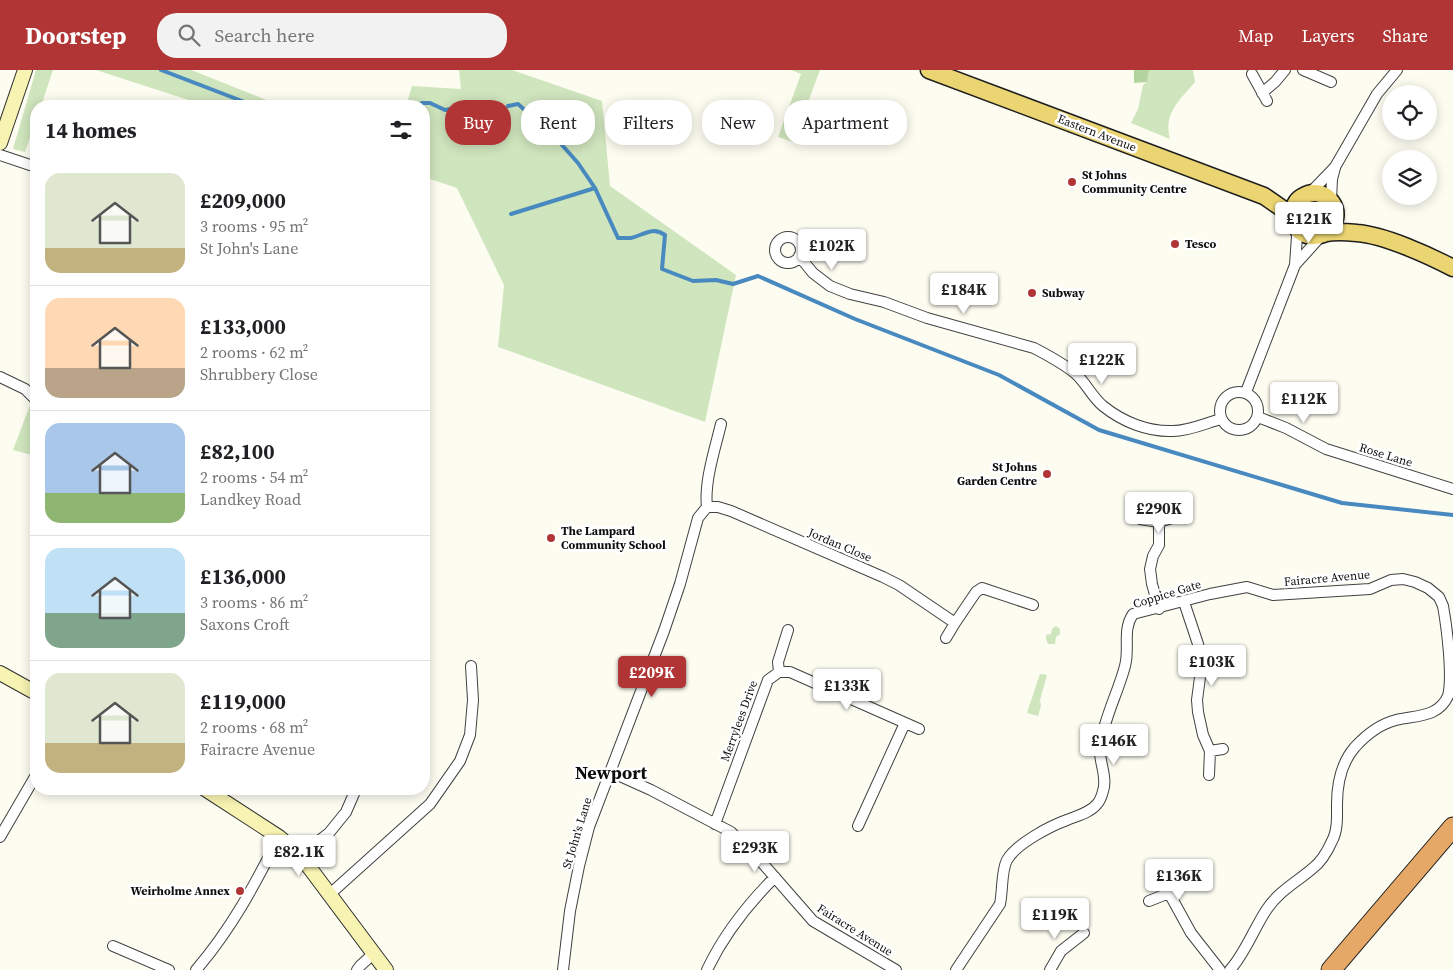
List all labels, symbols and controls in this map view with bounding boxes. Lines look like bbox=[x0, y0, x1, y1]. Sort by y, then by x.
search box bbox=[157, 13, 507, 58]
text: Doorstep bbox=[25, 19, 127, 52]
icon: search bbox=[175, 21, 203, 49]
text: Search here bbox=[215, 22, 315, 48]
text: Map bbox=[1238, 23, 1273, 48]
text: Layers bbox=[1301, 23, 1354, 48]
text: Share bbox=[1382, 23, 1428, 48]
map controls bbox=[1382, 85, 1437, 205]
button: locate bbox=[1382, 85, 1437, 140]
chip: Buy bbox=[445, 100, 511, 145]
chip: Rent bbox=[521, 100, 595, 145]
chip: Filters bbox=[605, 100, 692, 145]
chip: New bbox=[702, 100, 774, 145]
chip: Apartment bbox=[784, 100, 907, 145]
street label: Eastern Avenue bbox=[1055, 111, 1139, 155]
text: 14 homes bbox=[45, 116, 137, 145]
icon: filters bbox=[387, 116, 415, 144]
button: layers bbox=[1382, 150, 1437, 205]
place label: St Johns Community Centre bbox=[1082, 167, 1187, 197]
marker: St Johns Community Centre bbox=[1066, 176, 1078, 188]
text: £209,000 bbox=[200, 186, 286, 215]
icon: home bbox=[85, 193, 145, 253]
pin: £121K bbox=[1274, 202, 1344, 244]
text: £121K bbox=[1286, 207, 1332, 229]
text: 3 rooms · 95 m² bbox=[200, 215, 308, 237]
pin: £102K bbox=[797, 228, 867, 271]
text: £102K bbox=[809, 234, 855, 256]
place label: Tesco bbox=[1185, 236, 1216, 252]
text: St John's Lane bbox=[200, 237, 298, 259]
marker: Tesco bbox=[1169, 238, 1181, 250]
pin: £184K bbox=[929, 272, 999, 315]
text: £184K bbox=[941, 278, 987, 300]
place label: Subway bbox=[1042, 285, 1085, 301]
marker: Subway bbox=[1026, 287, 1038, 299]
text: £133,000 bbox=[200, 312, 286, 341]
icon: home bbox=[85, 318, 145, 378]
text: 2 rooms · 62 m² bbox=[200, 341, 308, 363]
pin: £122K bbox=[1067, 342, 1137, 385]
text: £122K bbox=[1079, 348, 1125, 370]
text: Shrubbery Close bbox=[200, 363, 318, 385]
pin: £112K bbox=[1269, 382, 1339, 424]
text: £112K bbox=[1281, 387, 1327, 409]
text: £82,100 bbox=[200, 437, 275, 466]
street label: Rose Lane bbox=[1357, 439, 1415, 471]
icon: home bbox=[85, 443, 145, 503]
place label: St Johns Garden Centre bbox=[957, 459, 1038, 489]
text: 2 rooms · 54 m² bbox=[200, 466, 308, 488]
marker: St Johns Garden Centre bbox=[1041, 468, 1053, 480]
text: Landkey Road bbox=[200, 488, 301, 510]
pin: £290K bbox=[1124, 492, 1194, 534]
text: £290K bbox=[1136, 497, 1182, 519]
place label: The Lampard Community School bbox=[561, 523, 666, 553]
street label: Jordan Close bbox=[805, 524, 874, 566]
marker: The Lampard Community School bbox=[545, 532, 557, 544]
text: £136,000 bbox=[200, 562, 286, 591]
street label: Fairacre Avenue bbox=[1283, 566, 1371, 590]
icon: home bbox=[85, 568, 145, 628]
street label: Coppice Gate bbox=[1131, 576, 1203, 612]
text: 3 rooms · 86 m² bbox=[200, 591, 308, 613]
text: Saxons Croft bbox=[200, 613, 289, 635]
pin: £103K bbox=[1177, 644, 1247, 687]
text: £103K bbox=[1189, 650, 1235, 672]
pin: £209K bbox=[617, 656, 687, 698]
text: £209K bbox=[629, 661, 675, 683]
pin: £133K bbox=[812, 668, 882, 711]
text: £133K bbox=[824, 674, 870, 696]
street label: Merrylees Drive bbox=[717, 678, 761, 764]
text: £119,000 bbox=[200, 687, 286, 716]
icon: home bbox=[85, 693, 145, 753]
text: 2 rooms · 68 m² bbox=[200, 716, 308, 738]
pin: £146K bbox=[1079, 724, 1149, 766]
text: £146K bbox=[1091, 729, 1137, 751]
text: Fairacre Avenue bbox=[200, 738, 315, 760]
district label: Newport bbox=[575, 760, 648, 785]
street label: St John's Lane bbox=[559, 795, 595, 871]
pin: £293K bbox=[720, 830, 790, 873]
pin: £82.1K bbox=[258, 834, 340, 877]
text: £293K bbox=[732, 836, 778, 858]
text: £82.1K bbox=[274, 840, 324, 862]
pin: £136K bbox=[1144, 858, 1214, 901]
text: £136K bbox=[1156, 864, 1202, 886]
place label: Weirholme Annex bbox=[131, 883, 230, 899]
marker: Weirholme Annex bbox=[234, 885, 246, 897]
pin: £119K bbox=[1020, 898, 1090, 940]
street label: Fairacre Avenue bbox=[814, 900, 896, 960]
text: £119K bbox=[1032, 903, 1078, 925]

